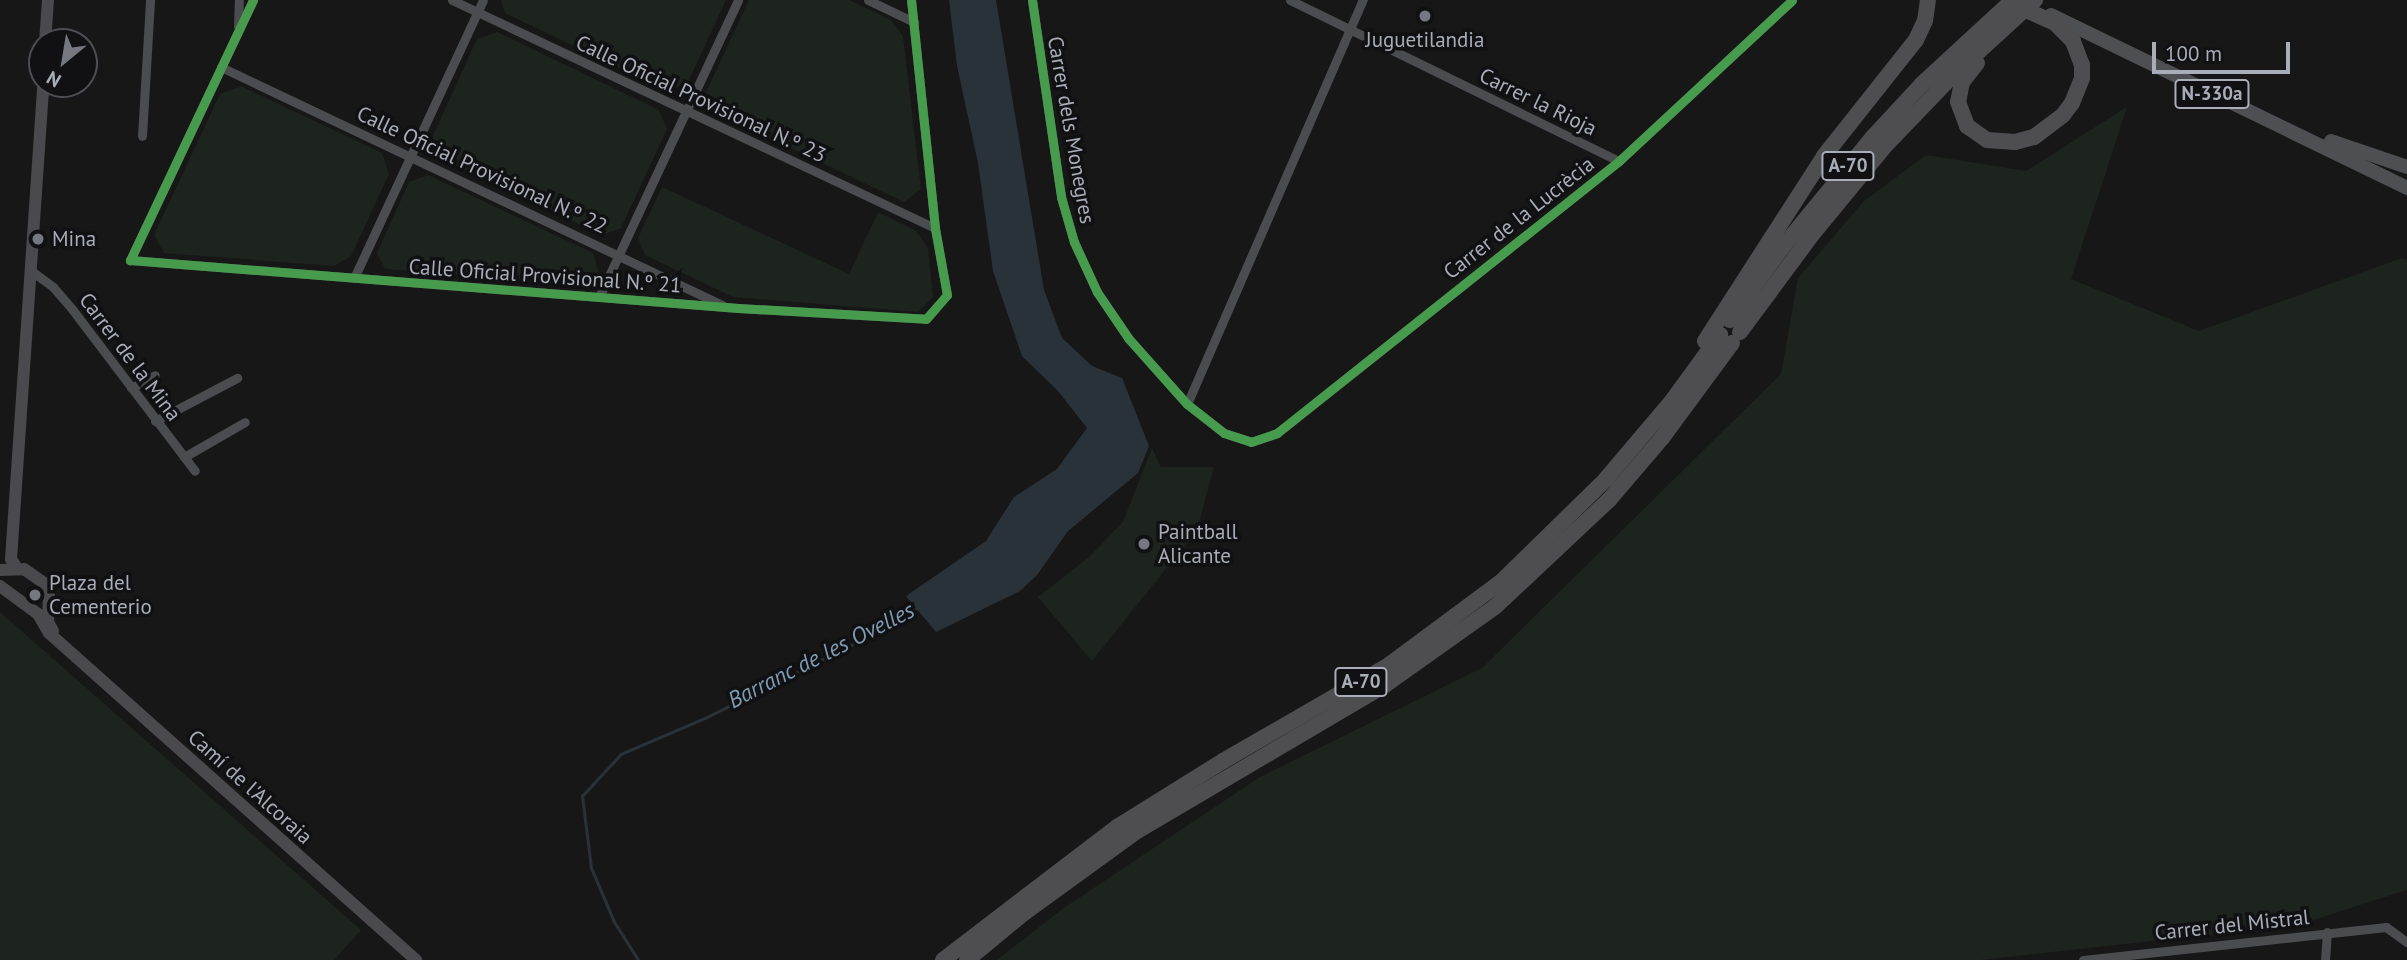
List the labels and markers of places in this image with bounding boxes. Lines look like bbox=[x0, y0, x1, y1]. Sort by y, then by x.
marker: Juguetilandia bbox=[1417, 8, 1433, 24]
place label: Juguetilandia bbox=[1366, 27, 1484, 53]
place label: Mina bbox=[52, 226, 96, 252]
marker: Mina bbox=[30, 231, 46, 247]
place label: Paintball Alicante bbox=[1158, 519, 1238, 569]
marker: Paintball Alicante bbox=[1136, 536, 1152, 552]
place label: Plaza del Cementerio bbox=[49, 570, 152, 620]
marker: Plaza del Cementerio bbox=[27, 587, 43, 603]

